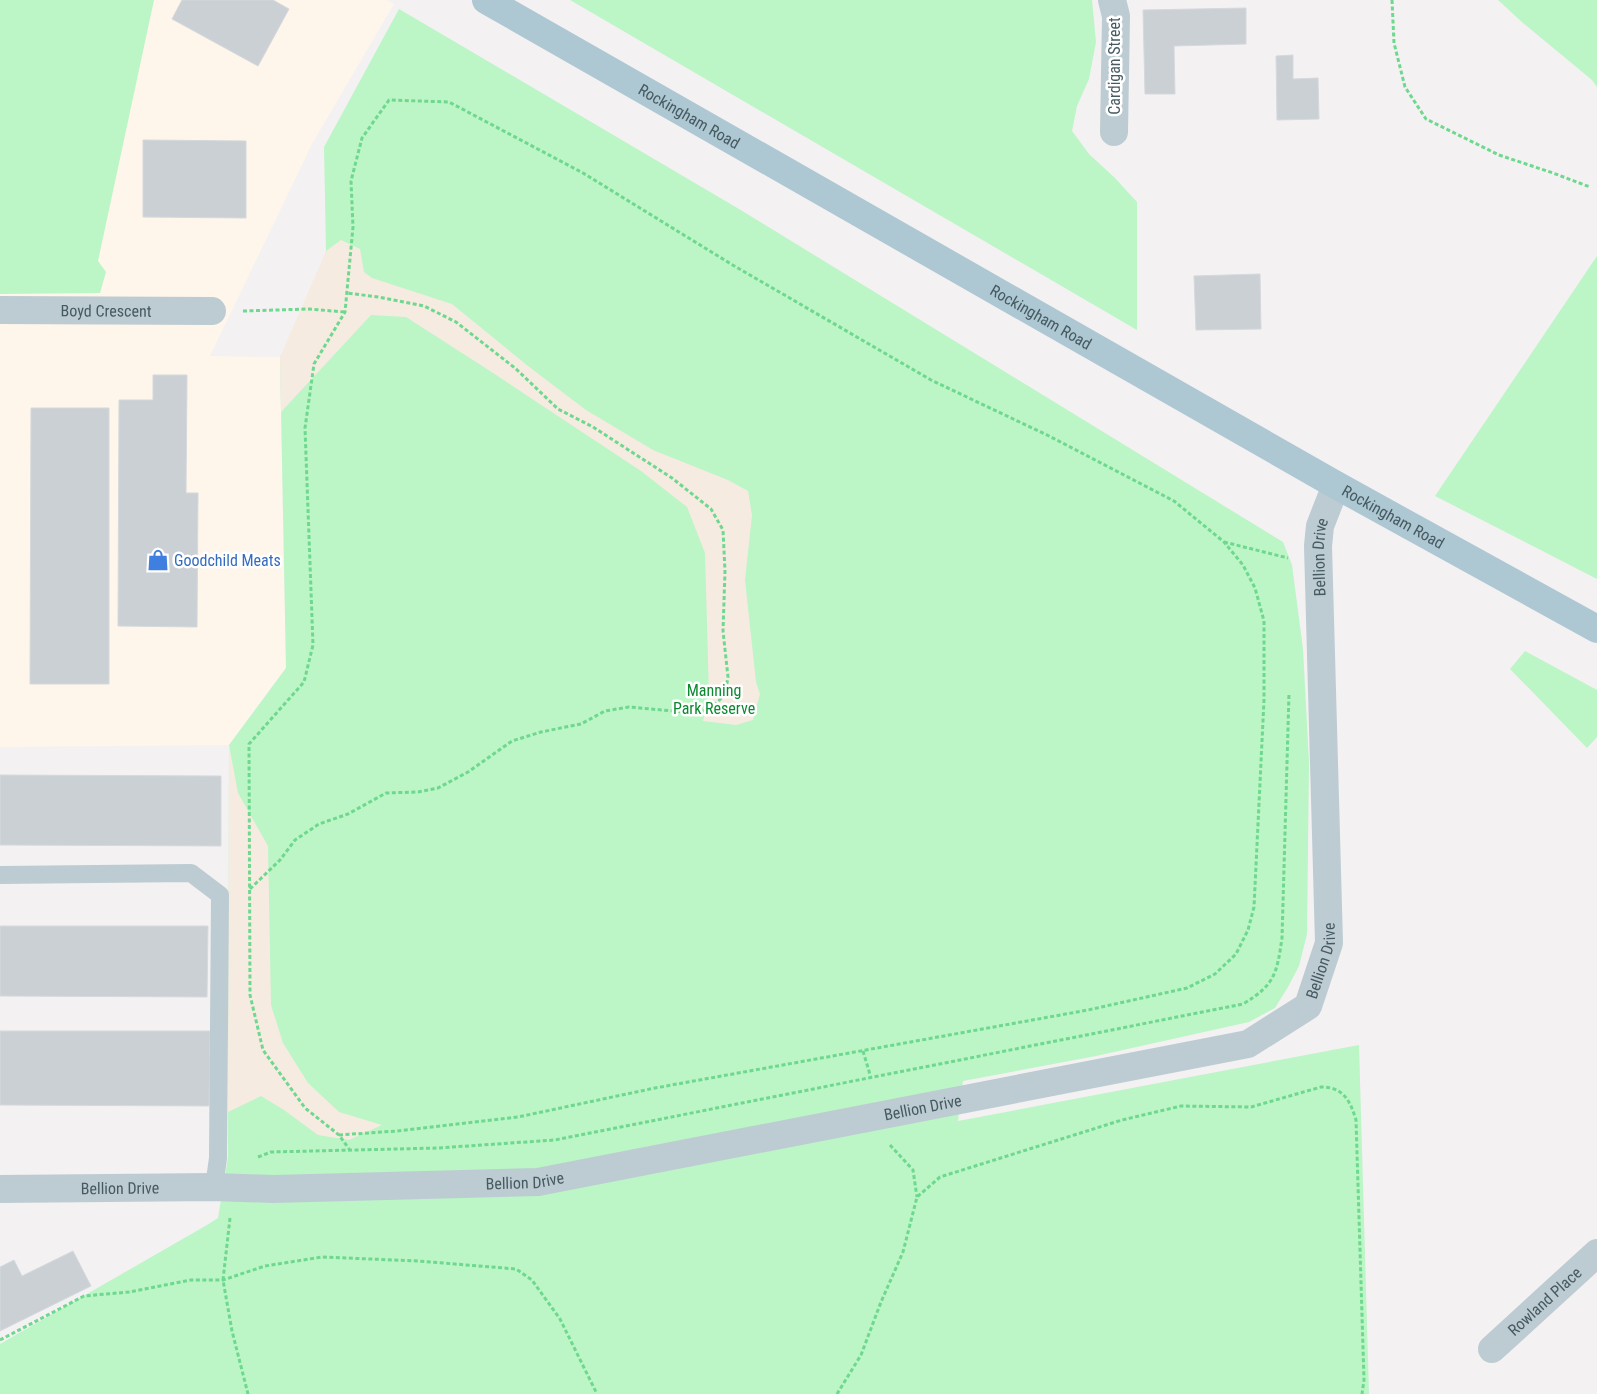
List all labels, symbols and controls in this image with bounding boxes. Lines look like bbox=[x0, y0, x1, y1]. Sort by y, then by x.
street label: Cardigan Street bbox=[1105, 17, 1124, 115]
street label: Rockingham Road bbox=[635, 80, 743, 153]
street label: Rockingham Road bbox=[987, 281, 1095, 354]
street label: Boyd Crescent bbox=[61, 301, 152, 321]
street label: Rockingham Road bbox=[1339, 481, 1447, 553]
street label: Bellion Drive bbox=[1309, 515, 1332, 597]
shop icon: Goodchild Meats bbox=[145, 547, 171, 573]
place label: Goodchild Meats bbox=[174, 551, 281, 570]
park label: Manning Park Reserve bbox=[673, 681, 755, 718]
street label: Bellion Drive bbox=[1302, 922, 1339, 1001]
street label: Bellion Drive bbox=[882, 1091, 963, 1125]
street label: Bellion Drive bbox=[485, 1168, 566, 1193]
street label: Bellion Drive bbox=[81, 1179, 159, 1198]
street label: Rowland Place bbox=[1504, 1263, 1585, 1340]

